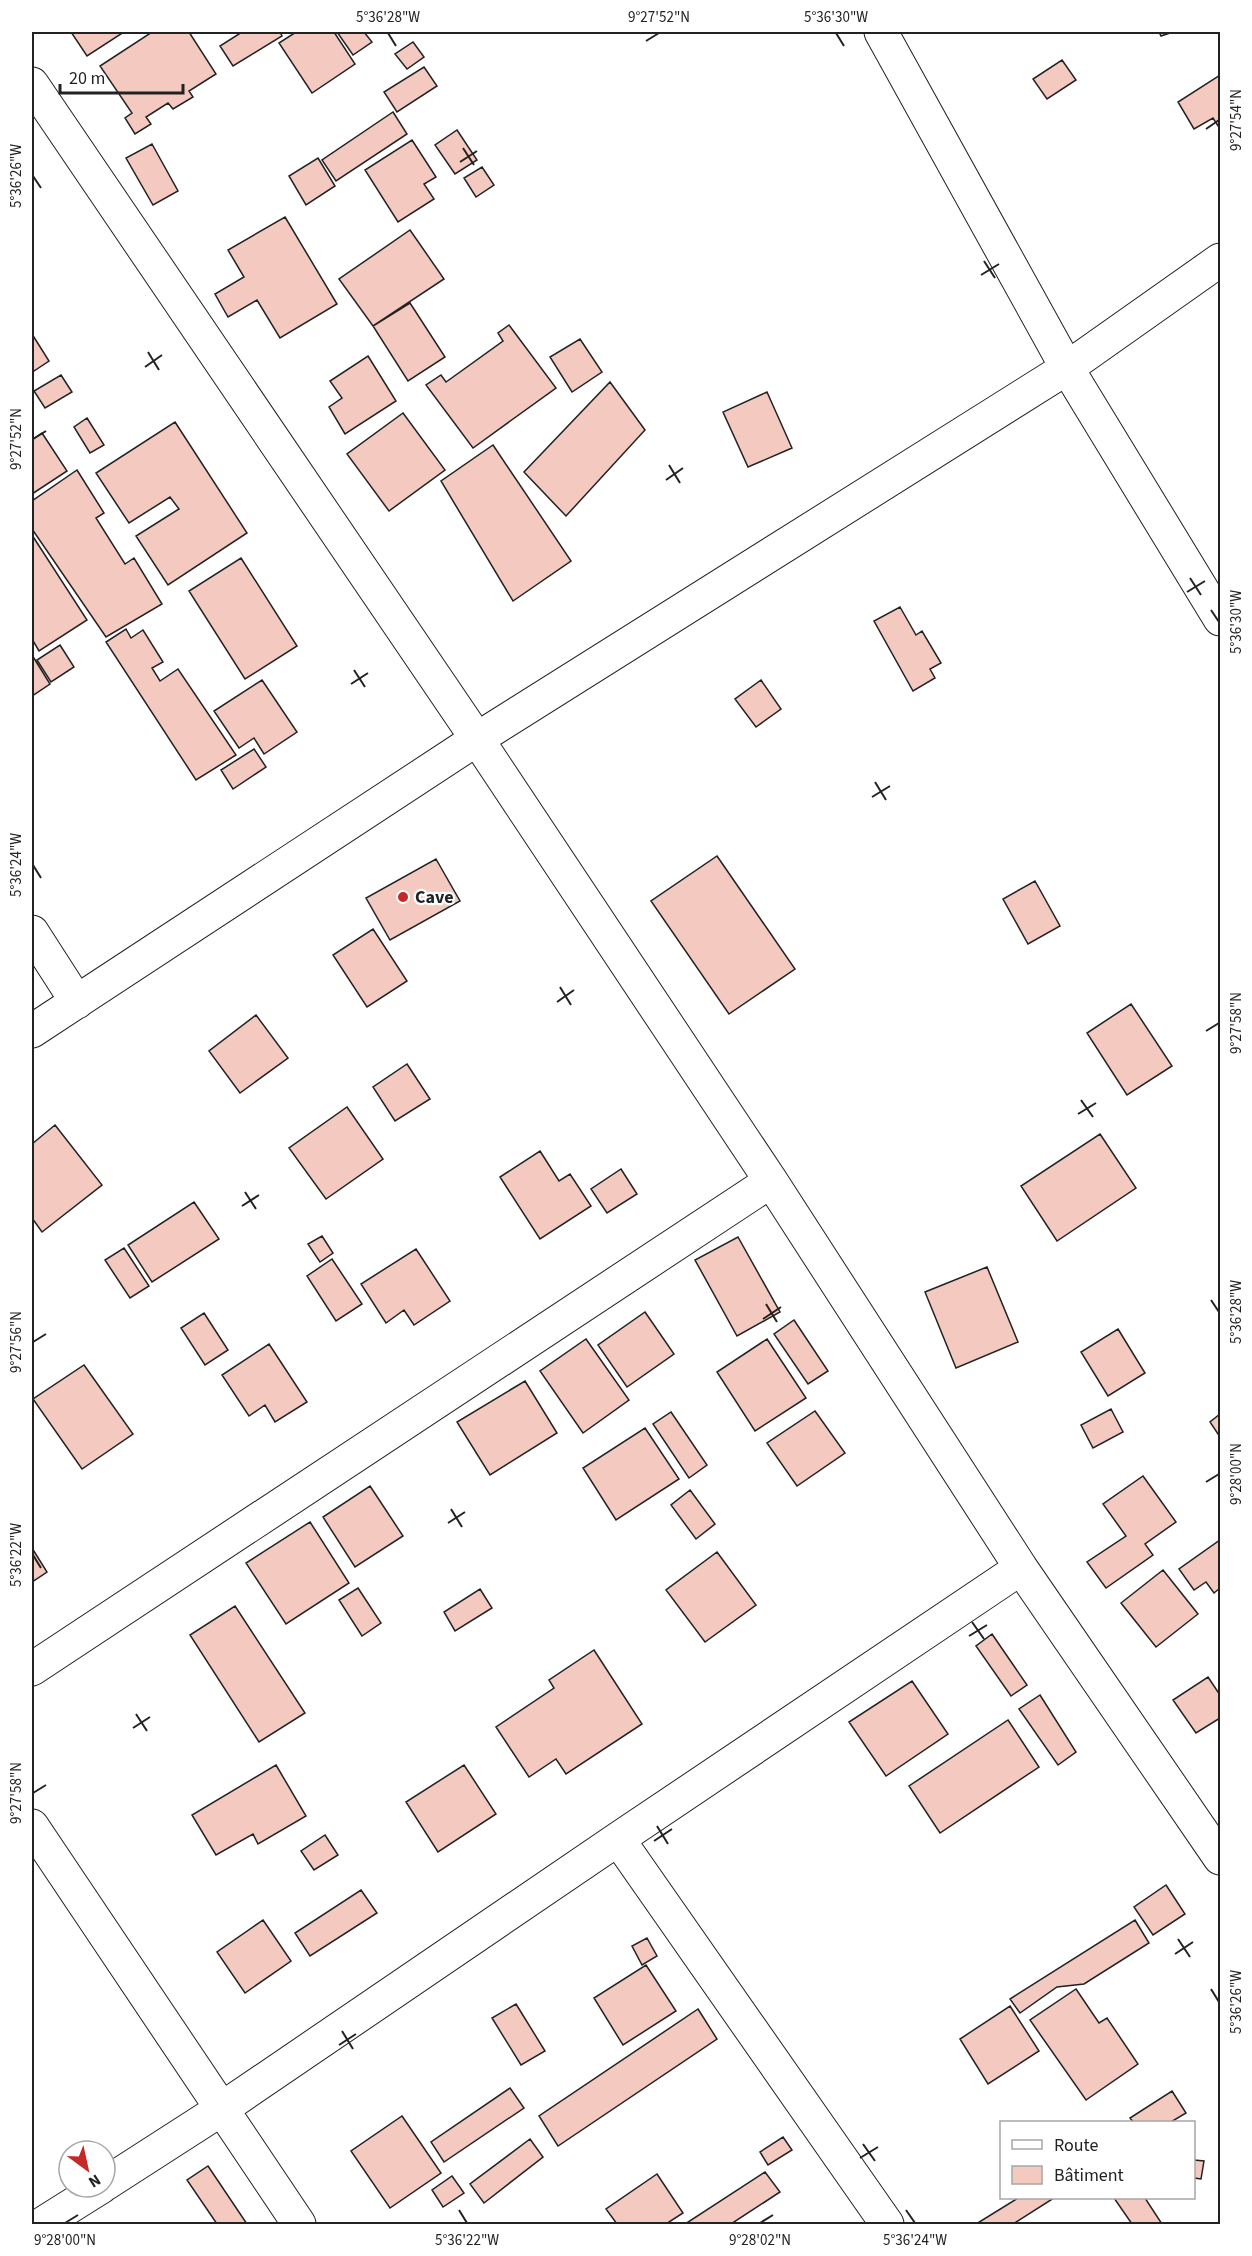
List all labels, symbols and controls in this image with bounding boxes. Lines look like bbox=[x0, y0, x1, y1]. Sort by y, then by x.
text: 5°36'28"W bbox=[356, 7, 420, 28]
text: 9°27'52"N bbox=[628, 7, 690, 28]
text: 5°36'30"W bbox=[804, 7, 868, 28]
scale bar bbox=[60, 57, 183, 95]
text: 20 m bbox=[69, 66, 105, 91]
text: 9°27'54"N bbox=[1226, 89, 1247, 151]
text: 5°36'26"W bbox=[6, 144, 27, 208]
text: 9°27'52"N bbox=[6, 408, 27, 470]
text: 5°36'30"W bbox=[1226, 590, 1247, 654]
text: 5°36'24"W bbox=[6, 833, 27, 897]
place label: Cave bbox=[415, 885, 454, 910]
marker: Cave bbox=[396, 890, 410, 904]
text: 9°27'58"N bbox=[1226, 992, 1247, 1054]
text: 5°36'28"W bbox=[1226, 1280, 1247, 1344]
text: 9°27'56"N bbox=[6, 1311, 27, 1373]
text: 9°28'00"N bbox=[1226, 1443, 1247, 1505]
text: 5°36'22"W bbox=[6, 1523, 27, 1587]
text: 9°27'58"N bbox=[6, 1762, 27, 1824]
text: 5°36'26"W bbox=[1226, 1970, 1247, 2034]
legend bbox=[1000, 2121, 1195, 2199]
text: Route bbox=[1054, 2133, 1098, 2158]
north arrow bbox=[57, 2139, 117, 2199]
text: Bâtiment bbox=[1054, 2163, 1124, 2188]
text: N bbox=[84, 2169, 105, 2193]
text: 9°28'00"N bbox=[34, 2230, 96, 2251]
text: 5°36'22"W bbox=[435, 2230, 499, 2251]
text: 9°28'02"N bbox=[729, 2230, 791, 2251]
text: 5°36'24"W bbox=[883, 2230, 947, 2251]

